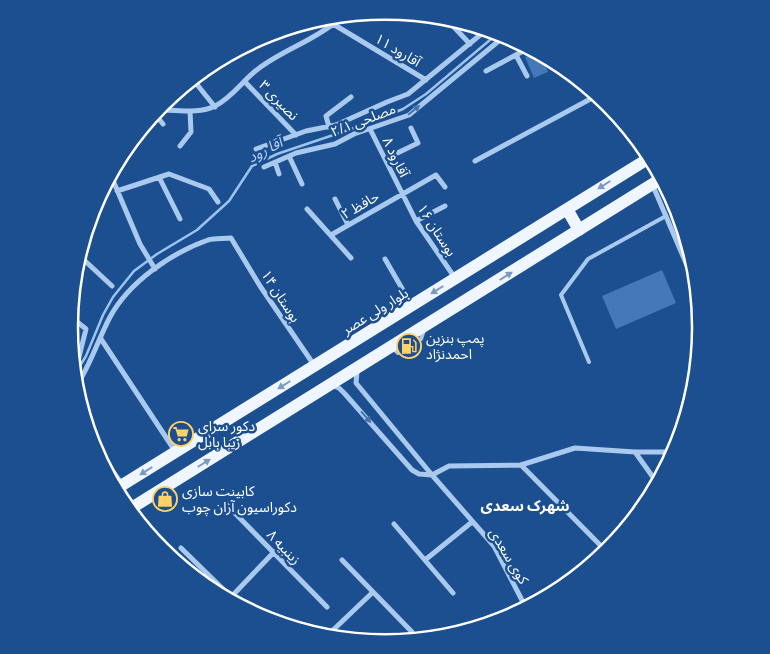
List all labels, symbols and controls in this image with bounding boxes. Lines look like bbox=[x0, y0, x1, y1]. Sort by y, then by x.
street label: آقارود ۱۱ bbox=[372, 28, 426, 71]
street label: نصیری ۳ bbox=[255, 75, 303, 124]
street label: مصلحی ۲/۱ bbox=[328, 98, 398, 141]
one-way arrow bbox=[407, 105, 420, 116]
water label: آقا رود bbox=[244, 130, 289, 168]
street label: آقارود ۸ bbox=[379, 134, 415, 181]
one-way arrow bbox=[598, 181, 611, 190]
street label: حافظ ۲ bbox=[337, 186, 382, 223]
street label: بوستان ۱۶ bbox=[413, 200, 462, 260]
street label: بوستان ۱۴ bbox=[257, 266, 306, 326]
one-way arrow bbox=[499, 271, 512, 280]
street label: بلوار ولی عصر bbox=[337, 283, 412, 339]
one-way arrow bbox=[430, 285, 443, 294]
place label: پمپ بنزین احمدنژاد bbox=[426, 328, 484, 363]
fuel station icon: پمپ بنزین احمدنژاد bbox=[396, 333, 422, 359]
one-way arrow bbox=[277, 380, 290, 389]
one-way arrow bbox=[360, 411, 371, 424]
place label: دکور سرای زیبا بابل bbox=[198, 416, 255, 451]
supermarket icon: دکور سرای زیبا بابل bbox=[168, 421, 194, 447]
one-way arrow bbox=[198, 459, 211, 468]
one-way arrow bbox=[139, 466, 152, 475]
place label: کابینت سازی دکوراسیون آران چوب bbox=[182, 481, 297, 517]
shop icon: کابینت سازی دکوراسیون آران چوب bbox=[152, 486, 178, 512]
district label: شهرک سعدی bbox=[480, 495, 570, 516]
street label: کوی سعدی bbox=[485, 524, 534, 587]
street label: زینبیه ۸ bbox=[263, 525, 306, 568]

